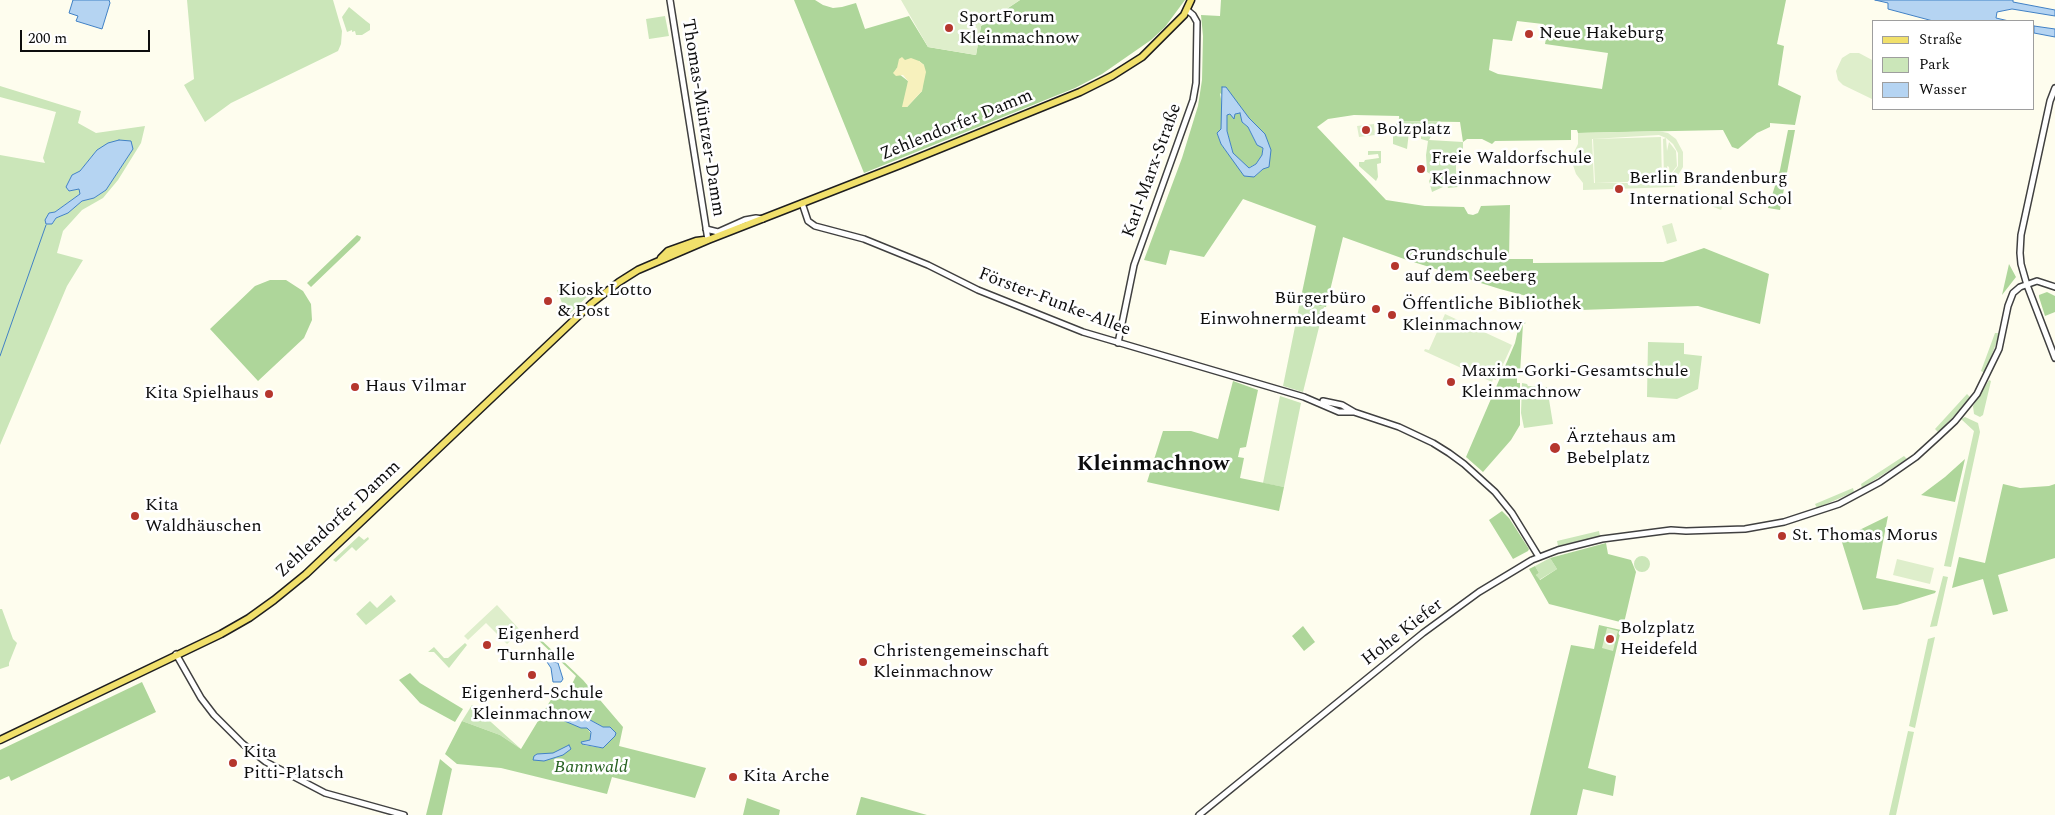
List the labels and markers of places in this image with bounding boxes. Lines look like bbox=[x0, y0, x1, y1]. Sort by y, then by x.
place label: SportForum Kleinmachnow bbox=[959, 7, 1079, 50]
marker: SportForum Kleinmachnow bbox=[943, 22, 955, 34]
place label: Neue Hakeburg bbox=[1539, 23, 1664, 45]
marker: Neue Hakeburg bbox=[1523, 28, 1535, 40]
place label: Bolzplatz bbox=[1376, 119, 1451, 141]
marker: Bolzplatz bbox=[1360, 124, 1372, 136]
place label: Freie Waldorfschule Kleinmachnow bbox=[1431, 148, 1592, 190]
marker: Freie Waldorfschule Kleinmachnow bbox=[1415, 163, 1427, 175]
place label: Berlin Brandenburg International School bbox=[1629, 168, 1792, 210]
marker: Berlin Brandenburg International School bbox=[1613, 183, 1625, 195]
place label: Grundschule auf dem Seeberg bbox=[1405, 245, 1537, 288]
marker: Grundschule auf dem Seeberg bbox=[1389, 260, 1401, 272]
place label: Kiosk Lotto & Post bbox=[558, 280, 652, 322]
place label: Bürgerbüro Einwohnermeldeamt bbox=[1199, 288, 1366, 330]
place label: Öffentliche Bibliothek Kleinmachnow bbox=[1402, 294, 1582, 336]
marker: Kiosk Lotto & Post bbox=[542, 295, 554, 307]
marker: Bürgerbüro Einwohnermeldeamt bbox=[1370, 303, 1382, 315]
marker: Öffentliche Bibliothek Kleinmachnow bbox=[1386, 309, 1398, 321]
place label: Maxim-Gorki-Gesamtschule Kleinmachnow bbox=[1461, 361, 1688, 404]
place label: Haus Vilmar bbox=[365, 376, 466, 398]
marker: Maxim-Gorki-Gesamtschule Kleinmachnow bbox=[1445, 376, 1457, 388]
marker: Haus Vilmar bbox=[349, 381, 361, 393]
place label: Kita Spielhaus bbox=[144, 383, 259, 405]
marker: Kita Spielhaus bbox=[263, 388, 275, 400]
place label: Ärztehaus am Bebelplatz bbox=[1566, 427, 1676, 469]
marker: Ärztehaus am Bebelplatz bbox=[1548, 441, 1562, 455]
place label: Kita Waldhäuschen bbox=[145, 495, 262, 538]
marker: Kita Waldhäuschen bbox=[129, 510, 141, 522]
place label: St. Thomas Morus bbox=[1792, 525, 1938, 547]
marker: St. Thomas Morus bbox=[1776, 530, 1788, 542]
place label: Bolzplatz Heidefeld bbox=[1620, 618, 1698, 660]
place label: Eigenherd Turnhalle bbox=[497, 624, 580, 666]
marker: Bolzplatz Heidefeld bbox=[1604, 633, 1616, 645]
marker: Eigenherd Turnhalle bbox=[481, 639, 493, 651]
place label: Christengemeinschaft Kleinmachnow bbox=[873, 641, 1049, 684]
marker: Christengemeinschaft Kleinmachnow bbox=[857, 656, 869, 668]
marker: Eigenherd-Schule Kleinmachnow bbox=[526, 669, 538, 681]
place label: Eigenherd-Schule Kleinmachnow bbox=[461, 683, 603, 726]
place label: Kita Pitti-Platsch bbox=[243, 742, 344, 784]
marker: Kita Pitti-Platsch bbox=[227, 757, 239, 769]
place label: Kita Arche bbox=[743, 766, 830, 788]
marker: Kita Arche bbox=[727, 771, 739, 783]

